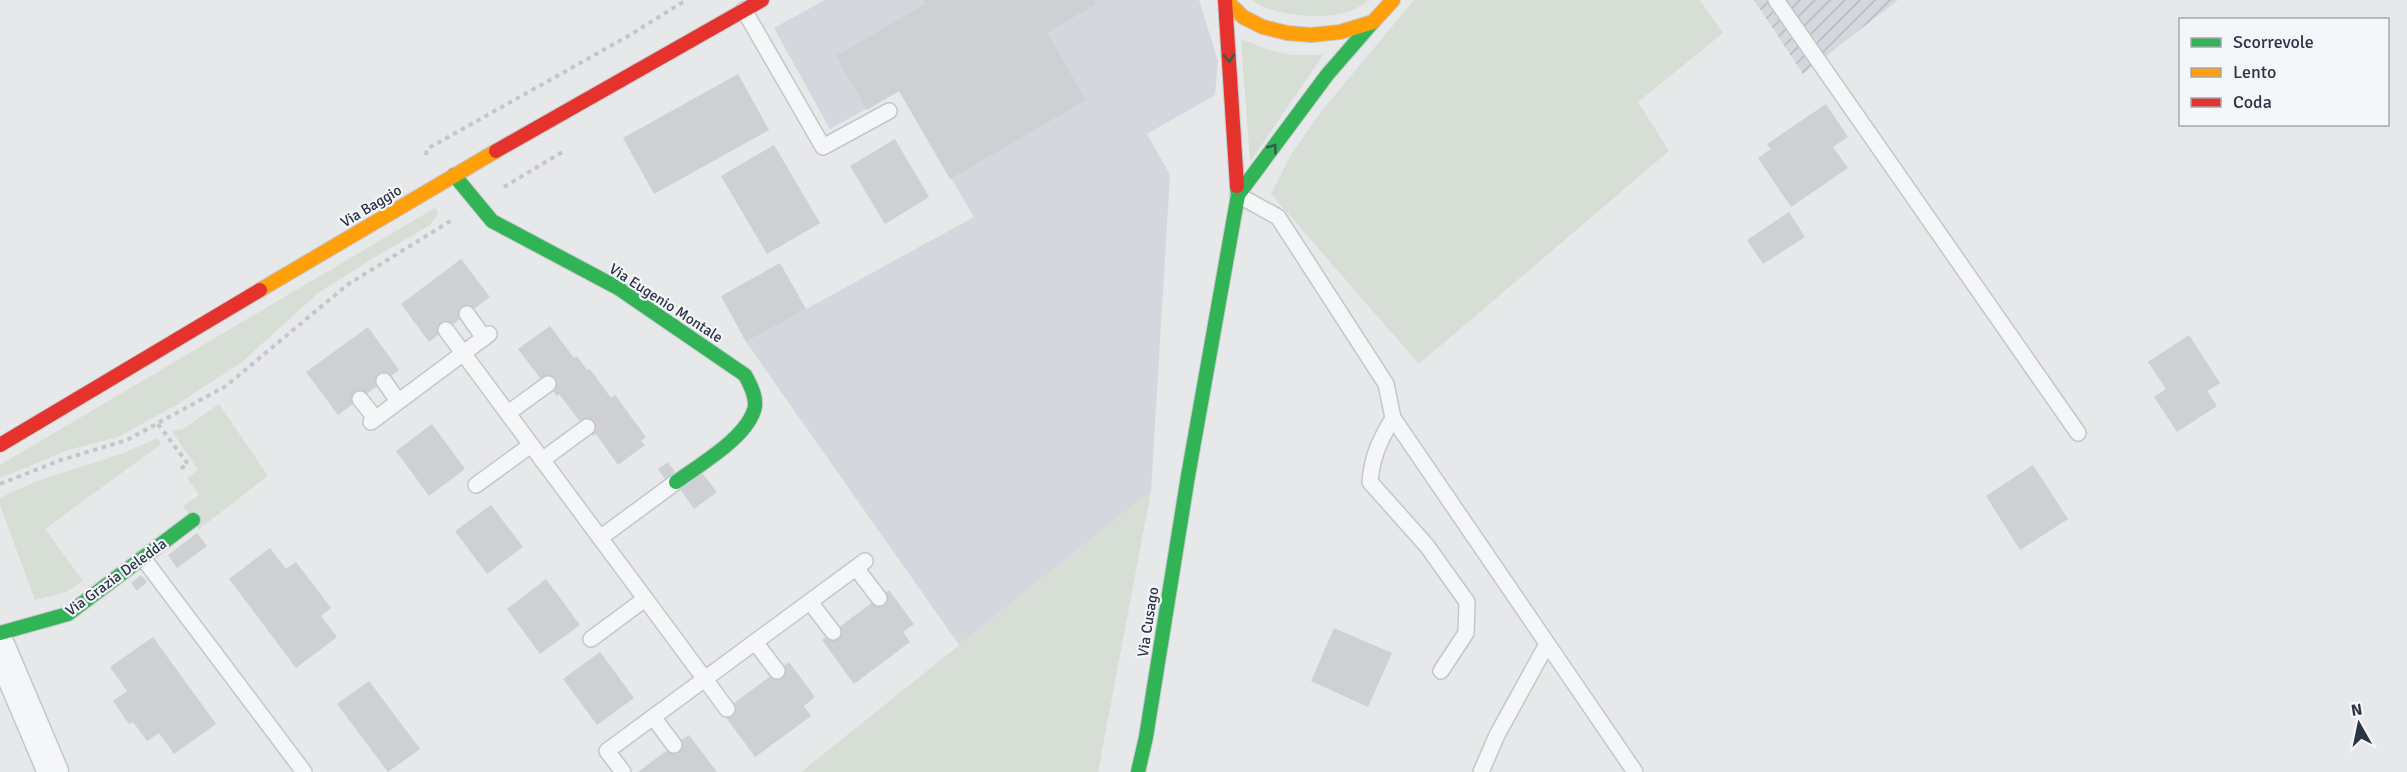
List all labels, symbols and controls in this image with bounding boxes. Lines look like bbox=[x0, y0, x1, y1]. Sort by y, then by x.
legend bbox=[2179, 18, 2389, 126]
text: Scorrevole bbox=[2233, 31, 2314, 53]
one-way arrow bbox=[1222, 54, 1235, 63]
text: Lento bbox=[2233, 61, 2276, 83]
text: Coda bbox=[2233, 91, 2272, 113]
one-way arrow bbox=[1265, 144, 1276, 155]
street label: Via Baggio bbox=[337, 181, 405, 231]
street label: Via Eugenio Montale bbox=[606, 260, 726, 346]
street label: Via Grazia Deledda bbox=[62, 534, 170, 620]
street label: Via Cusago bbox=[1134, 586, 1162, 658]
north arrow bbox=[2329, 694, 2389, 754]
text: N bbox=[2350, 699, 2364, 721]

